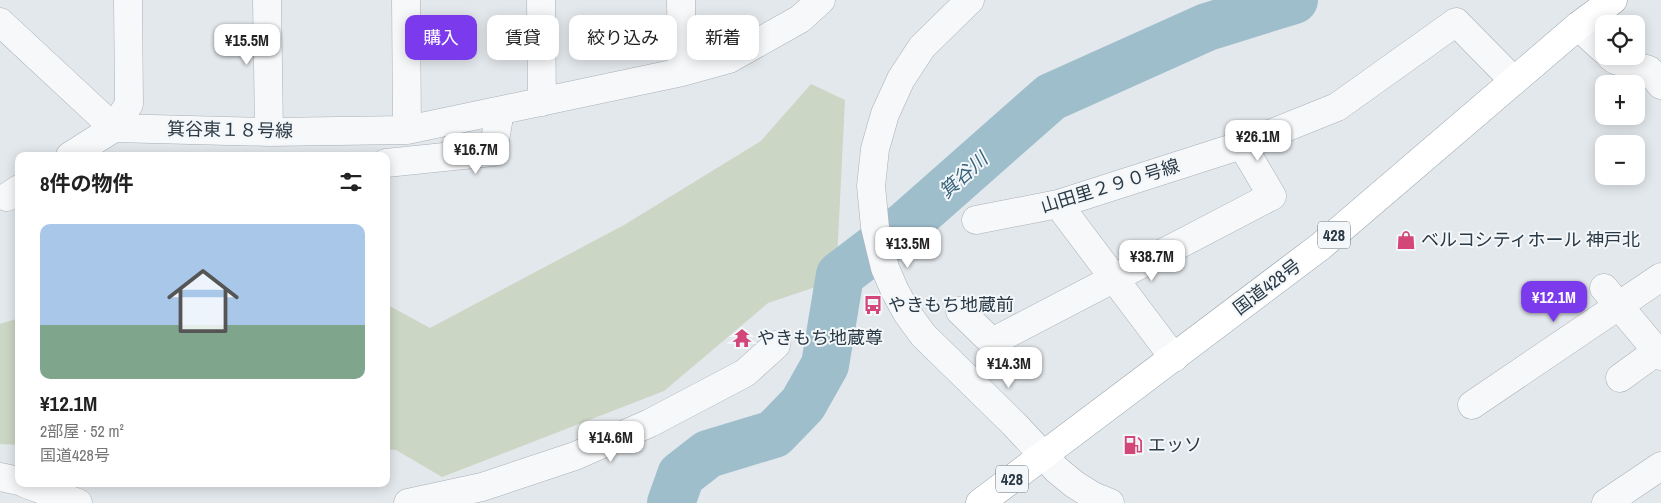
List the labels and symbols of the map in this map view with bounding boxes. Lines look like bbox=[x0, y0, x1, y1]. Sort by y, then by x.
pin: ¥15.5M bbox=[206, 23, 288, 66]
street label: 箕谷東１８号線 bbox=[167, 116, 293, 143]
pin: ¥26.1M bbox=[1217, 120, 1299, 162]
pin: ¥16.7M bbox=[435, 132, 517, 175]
water label: 箕谷川 bbox=[933, 145, 994, 204]
street label: 山田里２９０号線 bbox=[1037, 153, 1182, 219]
road number: 428 bbox=[1318, 222, 1350, 248]
pin: ¥13.5M bbox=[867, 226, 949, 269]
place label: ベルコシティホール 神戸北 bbox=[1421, 227, 1640, 252]
shop icon: ベルコシティホール 神戸北 bbox=[1395, 229, 1417, 251]
pin: ¥38.7M bbox=[1111, 240, 1193, 282]
street label: 国道428号 bbox=[1228, 253, 1306, 320]
pin: ¥12.1M bbox=[1513, 280, 1595, 323]
place label: やきもち地蔵前 bbox=[888, 292, 1014, 317]
bus stop icon: やきもち地蔵前 bbox=[862, 294, 884, 316]
place label: やきもち地蔵尊 bbox=[757, 325, 883, 350]
temple icon: やきもち地蔵尊 bbox=[731, 327, 753, 349]
pin: ¥14.3M bbox=[968, 346, 1050, 389]
pin: ¥14.6M bbox=[570, 420, 652, 463]
place label: エッソ bbox=[1148, 432, 1202, 457]
fuel station icon: エッソ bbox=[1122, 434, 1144, 456]
road number: 428 bbox=[996, 466, 1028, 492]

